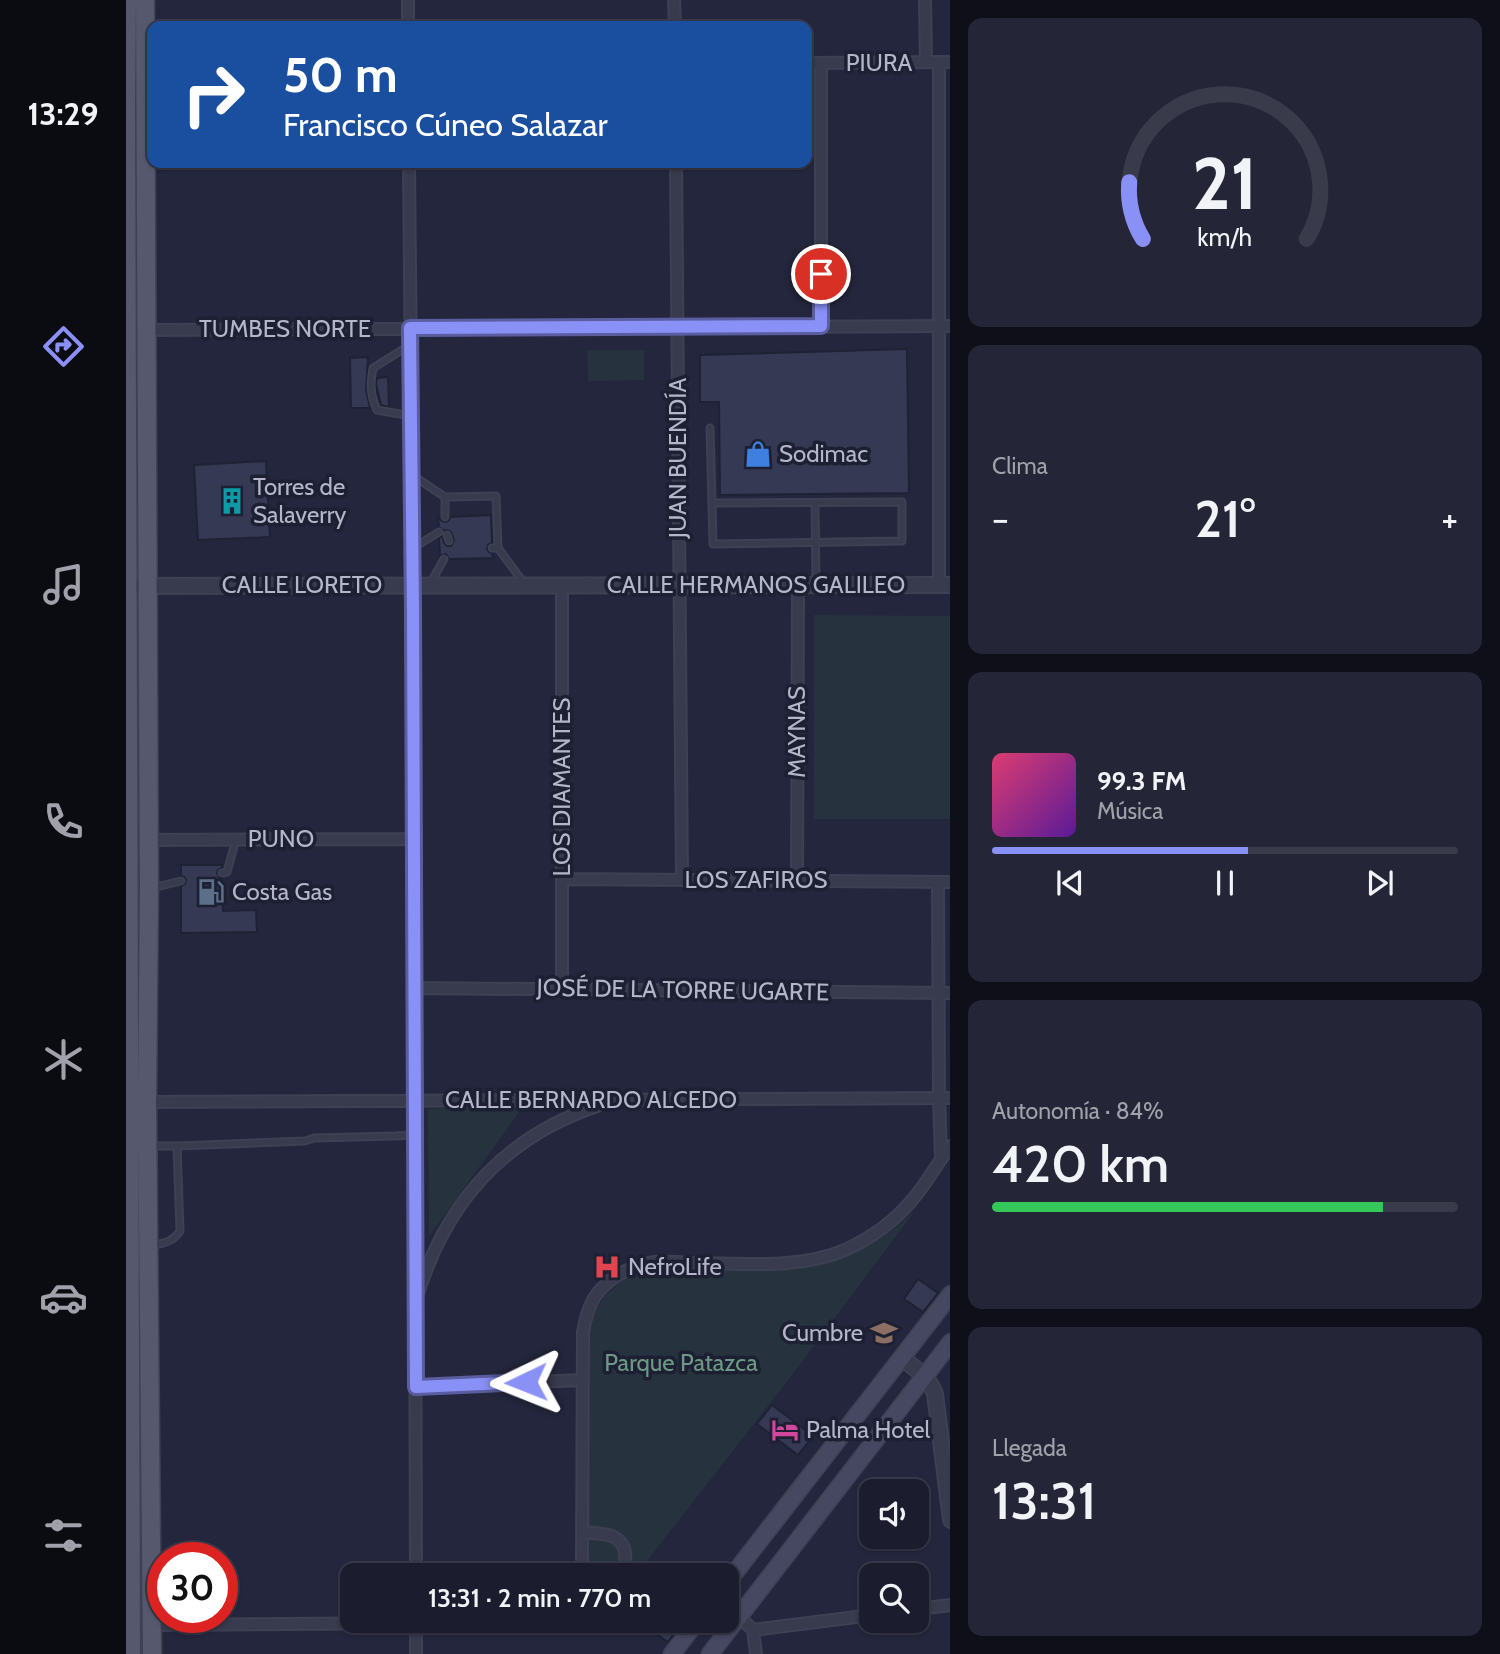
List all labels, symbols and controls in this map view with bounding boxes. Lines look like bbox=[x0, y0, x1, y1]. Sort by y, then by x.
text: 50 m bbox=[283, 45, 398, 104]
street label: PIURA bbox=[846, 48, 912, 77]
icon: right bbox=[168, 49, 259, 140]
text: 13:29 bbox=[27, 94, 99, 133]
text: Francisco Cúneo Salazar bbox=[283, 105, 608, 144]
text: 21 bbox=[1192, 139, 1258, 227]
text: km/h bbox=[1198, 221, 1252, 251]
pin bbox=[791, 244, 851, 304]
icon: arrive bbox=[802, 255, 840, 293]
street label: TUMBES NORTE bbox=[199, 314, 371, 343]
icon: directions bbox=[39, 322, 88, 371]
street label: JUAN BUENDÍA bbox=[663, 378, 692, 539]
shop icon: Sodimac bbox=[743, 439, 773, 469]
place label: Sodimac bbox=[779, 439, 868, 468]
text: Clima bbox=[992, 452, 1048, 480]
place label: Torres de Salaverry bbox=[253, 472, 346, 529]
building icon: Torres de Salaverry bbox=[217, 486, 247, 516]
text: 21° bbox=[1195, 487, 1255, 550]
text: − bbox=[992, 495, 1009, 542]
text: + bbox=[1441, 495, 1458, 542]
icon: music bbox=[39, 560, 88, 609]
street label: CALLE LORETO bbox=[222, 570, 382, 599]
street label: CALLE HERMANOS GALILEO bbox=[607, 570, 905, 599]
street label: MAYNAS bbox=[782, 686, 811, 778]
street label: LOS DIAMANTES bbox=[547, 698, 576, 876]
text: 99.3 FM bbox=[1097, 765, 1186, 797]
icon: phone bbox=[39, 797, 88, 846]
text: Música bbox=[1097, 797, 1163, 825]
street label: PUNO bbox=[248, 824, 314, 853]
icon: previous bbox=[1051, 864, 1089, 902]
icon: pause bbox=[1206, 864, 1244, 902]
icon: next bbox=[1361, 864, 1399, 902]
street label: LOS ZAFIROS bbox=[685, 865, 827, 894]
fuel station icon: Costa Gas bbox=[196, 877, 226, 907]
place label: Costa Gas bbox=[232, 877, 332, 906]
street label: JOSÉ DE LA TORRE UGARTE bbox=[536, 972, 830, 1007]
icon: climate bbox=[39, 1035, 88, 1084]
street label: CALLE BERNARDO ALCEDO bbox=[445, 1085, 737, 1114]
text: Autonomía · 84% bbox=[992, 1097, 1164, 1125]
text: 420 km bbox=[992, 1132, 1169, 1195]
hospital icon: NefroLife bbox=[592, 1252, 622, 1282]
place label: NefroLife bbox=[628, 1252, 722, 1281]
icon: car bbox=[39, 1273, 88, 1322]
place label: Cumbre bbox=[782, 1318, 863, 1347]
school or university icon: Cumbre bbox=[869, 1318, 899, 1348]
position arrow bbox=[489, 1345, 563, 1419]
park label: Parque Patazca bbox=[604, 1348, 758, 1377]
hotel icon: Palma Hotel bbox=[770, 1415, 800, 1445]
place label: Palma Hotel bbox=[806, 1415, 930, 1444]
text: Llegada bbox=[992, 1434, 1067, 1462]
text: 13:31 bbox=[992, 1469, 1096, 1532]
map controls bbox=[859, 1479, 929, 1633]
button: sound bbox=[859, 1479, 929, 1549]
icon: filters bbox=[39, 1511, 88, 1560]
speed limit sign: 30 bbox=[147, 1542, 238, 1633]
button: search bbox=[859, 1563, 929, 1633]
text: 13:31 · 2 min · 770 m bbox=[428, 1582, 651, 1614]

